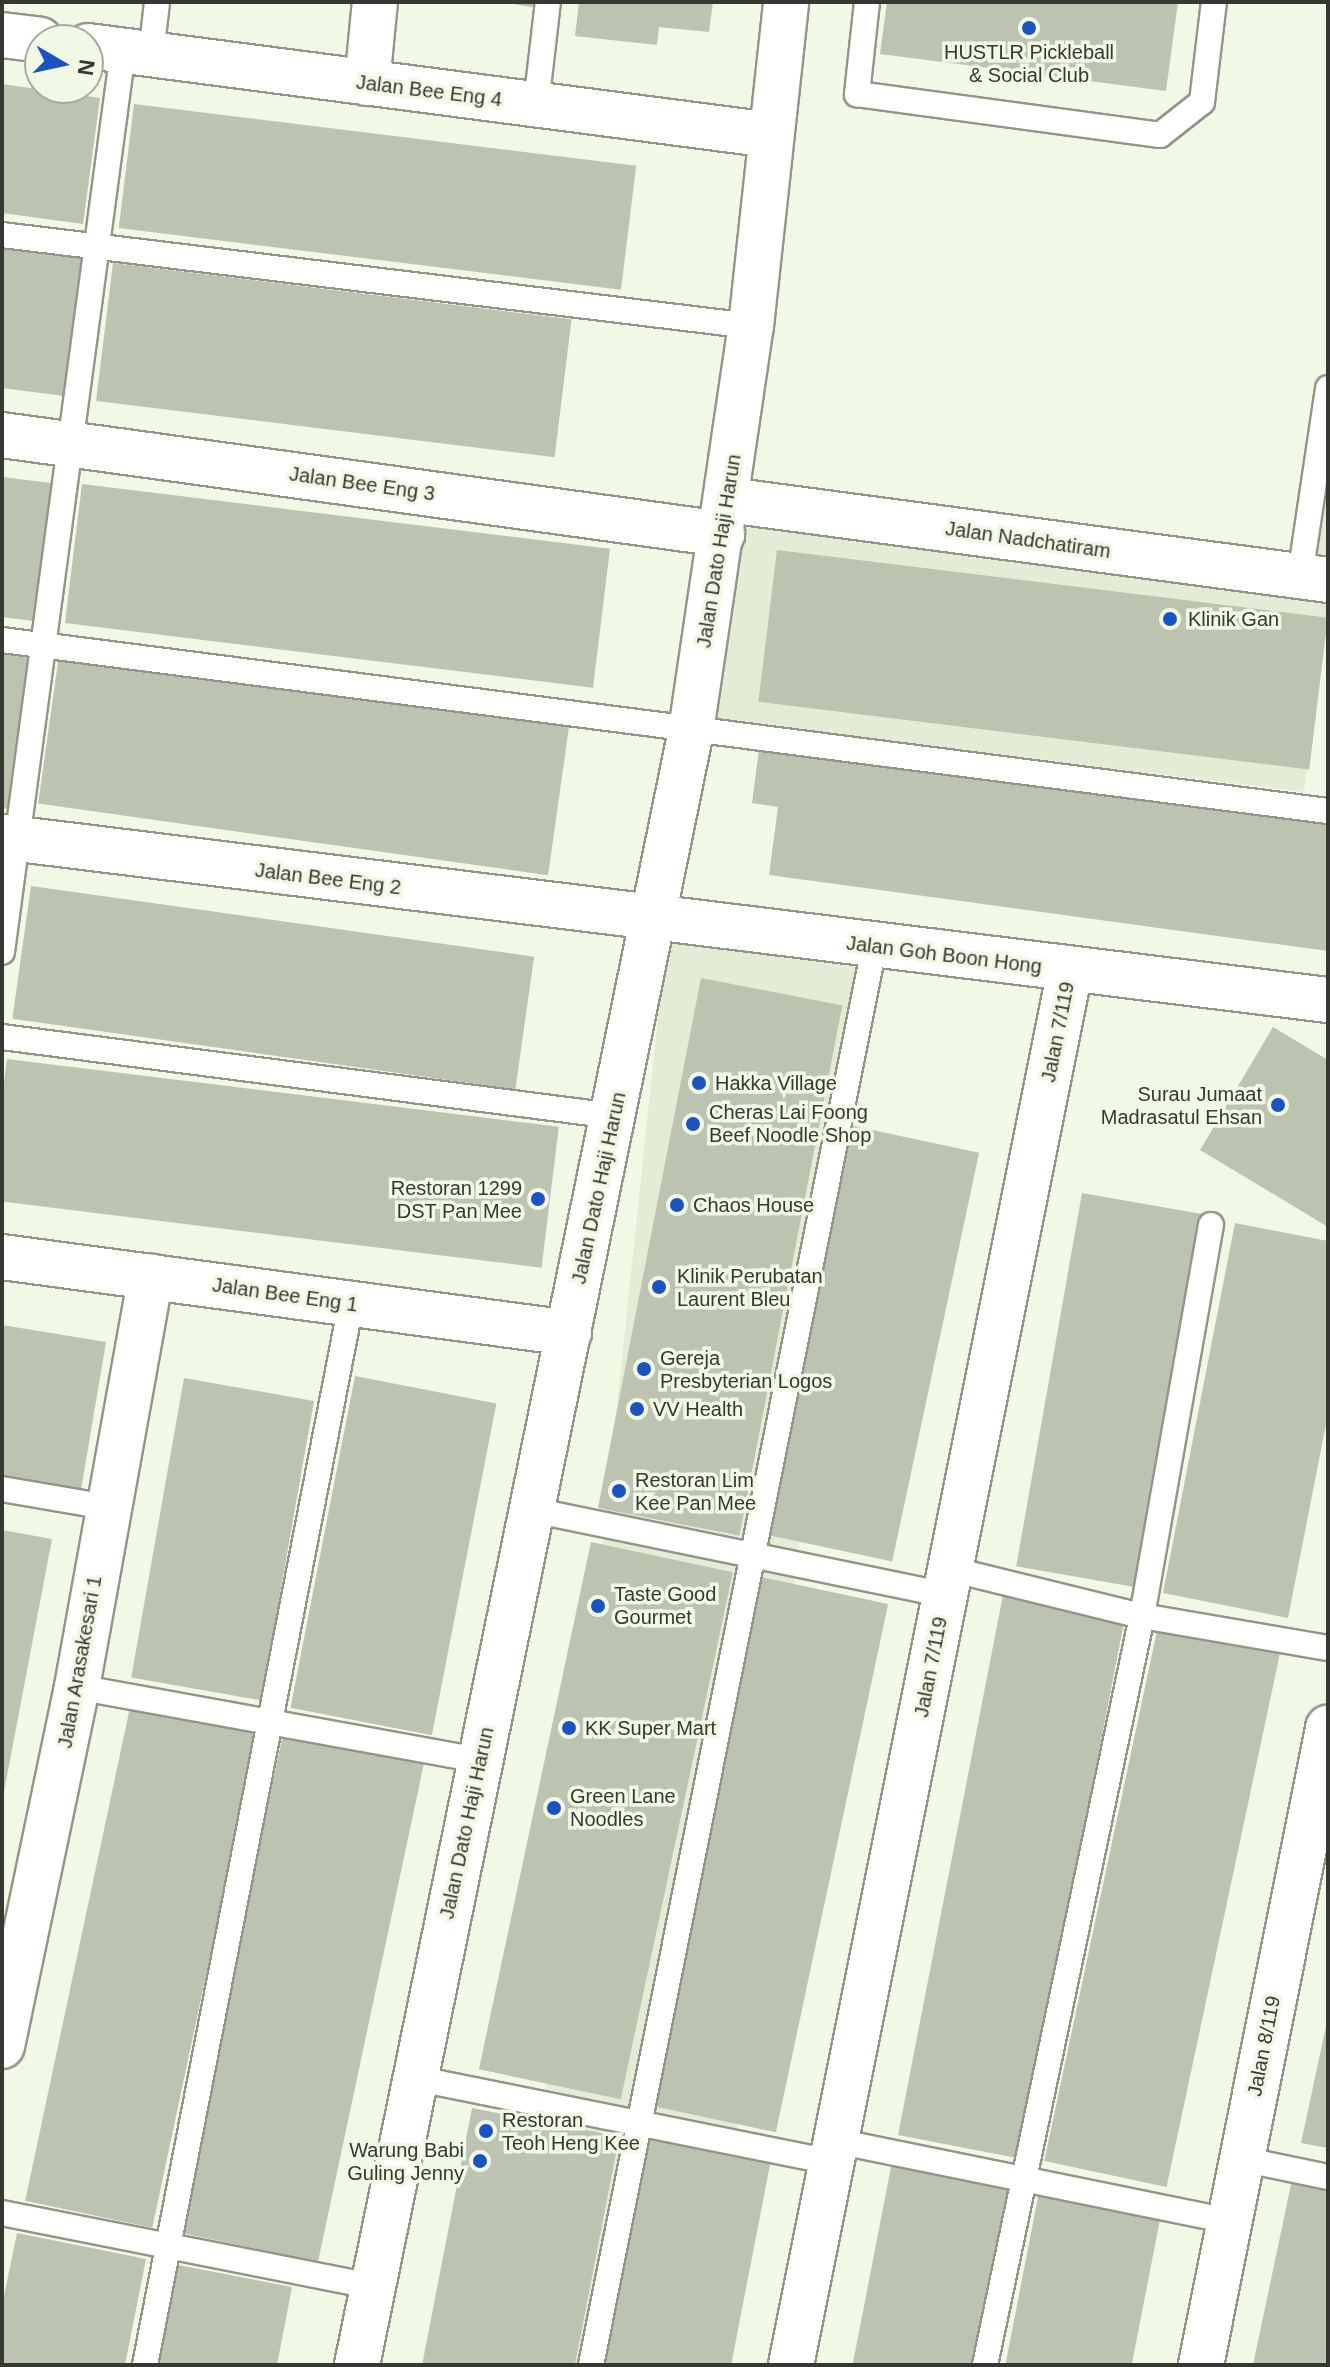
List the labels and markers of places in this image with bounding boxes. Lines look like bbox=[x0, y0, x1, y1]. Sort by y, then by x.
marker: HUSTLR Pickleball & Social Club bbox=[1020, 19, 1038, 37]
place label: HUSTLR Pickleball & Social Club bbox=[944, 40, 1114, 87]
place label: Klinik Gan bbox=[1188, 607, 1279, 631]
marker: Klinik Gan bbox=[1159, 608, 1181, 630]
place label: Hakka Village bbox=[715, 1071, 837, 1095]
marker: Hakka Village bbox=[690, 1074, 708, 1092]
place label: Surau Jumaat Madrasatul Ehsan bbox=[1101, 1082, 1262, 1129]
marker: Surau Jumaat Madrasatul Ehsan bbox=[1269, 1096, 1287, 1114]
place label: Cheras Lai Foong Beef Noodle Shop bbox=[709, 1100, 871, 1147]
marker: Cheras Lai Foong Beef Noodle Shop bbox=[684, 1115, 702, 1133]
place label: Restoran 1299 DST Pan Mee bbox=[391, 1176, 522, 1223]
marker: Restoran 1299 DST Pan Mee bbox=[529, 1190, 547, 1208]
place label: Chaos House bbox=[693, 1193, 814, 1217]
marker: Chaos House bbox=[668, 1196, 686, 1214]
place label: Klinik Perubatan Laurent Bleu bbox=[677, 1264, 823, 1311]
marker: Klinik Perubatan Laurent Bleu bbox=[648, 1276, 670, 1298]
place label: Gereja Presbyterian Logos bbox=[660, 1346, 832, 1393]
marker: Gereja Presbyterian Logos bbox=[635, 1360, 653, 1378]
place label: VV Health bbox=[653, 1397, 743, 1421]
marker: VV Health bbox=[628, 1400, 646, 1418]
place label: Restoran Lim Kee Pan Mee bbox=[635, 1468, 756, 1515]
marker: Restoran Lim Kee Pan Mee bbox=[610, 1482, 628, 1500]
place label: Taste Good Gourmet bbox=[614, 1582, 716, 1629]
marker: Taste Good Gourmet bbox=[589, 1597, 607, 1615]
place label: KK Super Mart bbox=[585, 1716, 716, 1740]
marker: KK Super Mart bbox=[560, 1719, 578, 1737]
place label: Green Lane Noodles bbox=[570, 1784, 676, 1831]
marker: Green Lane Noodles bbox=[545, 1799, 563, 1817]
place label: Restoran Teoh Heng Kee bbox=[502, 2108, 640, 2155]
marker: Restoran Teoh Heng Kee bbox=[477, 2122, 495, 2140]
place label: Warung Babi Guling Jenny bbox=[347, 2138, 464, 2185]
marker: Warung Babi Guling Jenny bbox=[471, 2152, 489, 2170]

